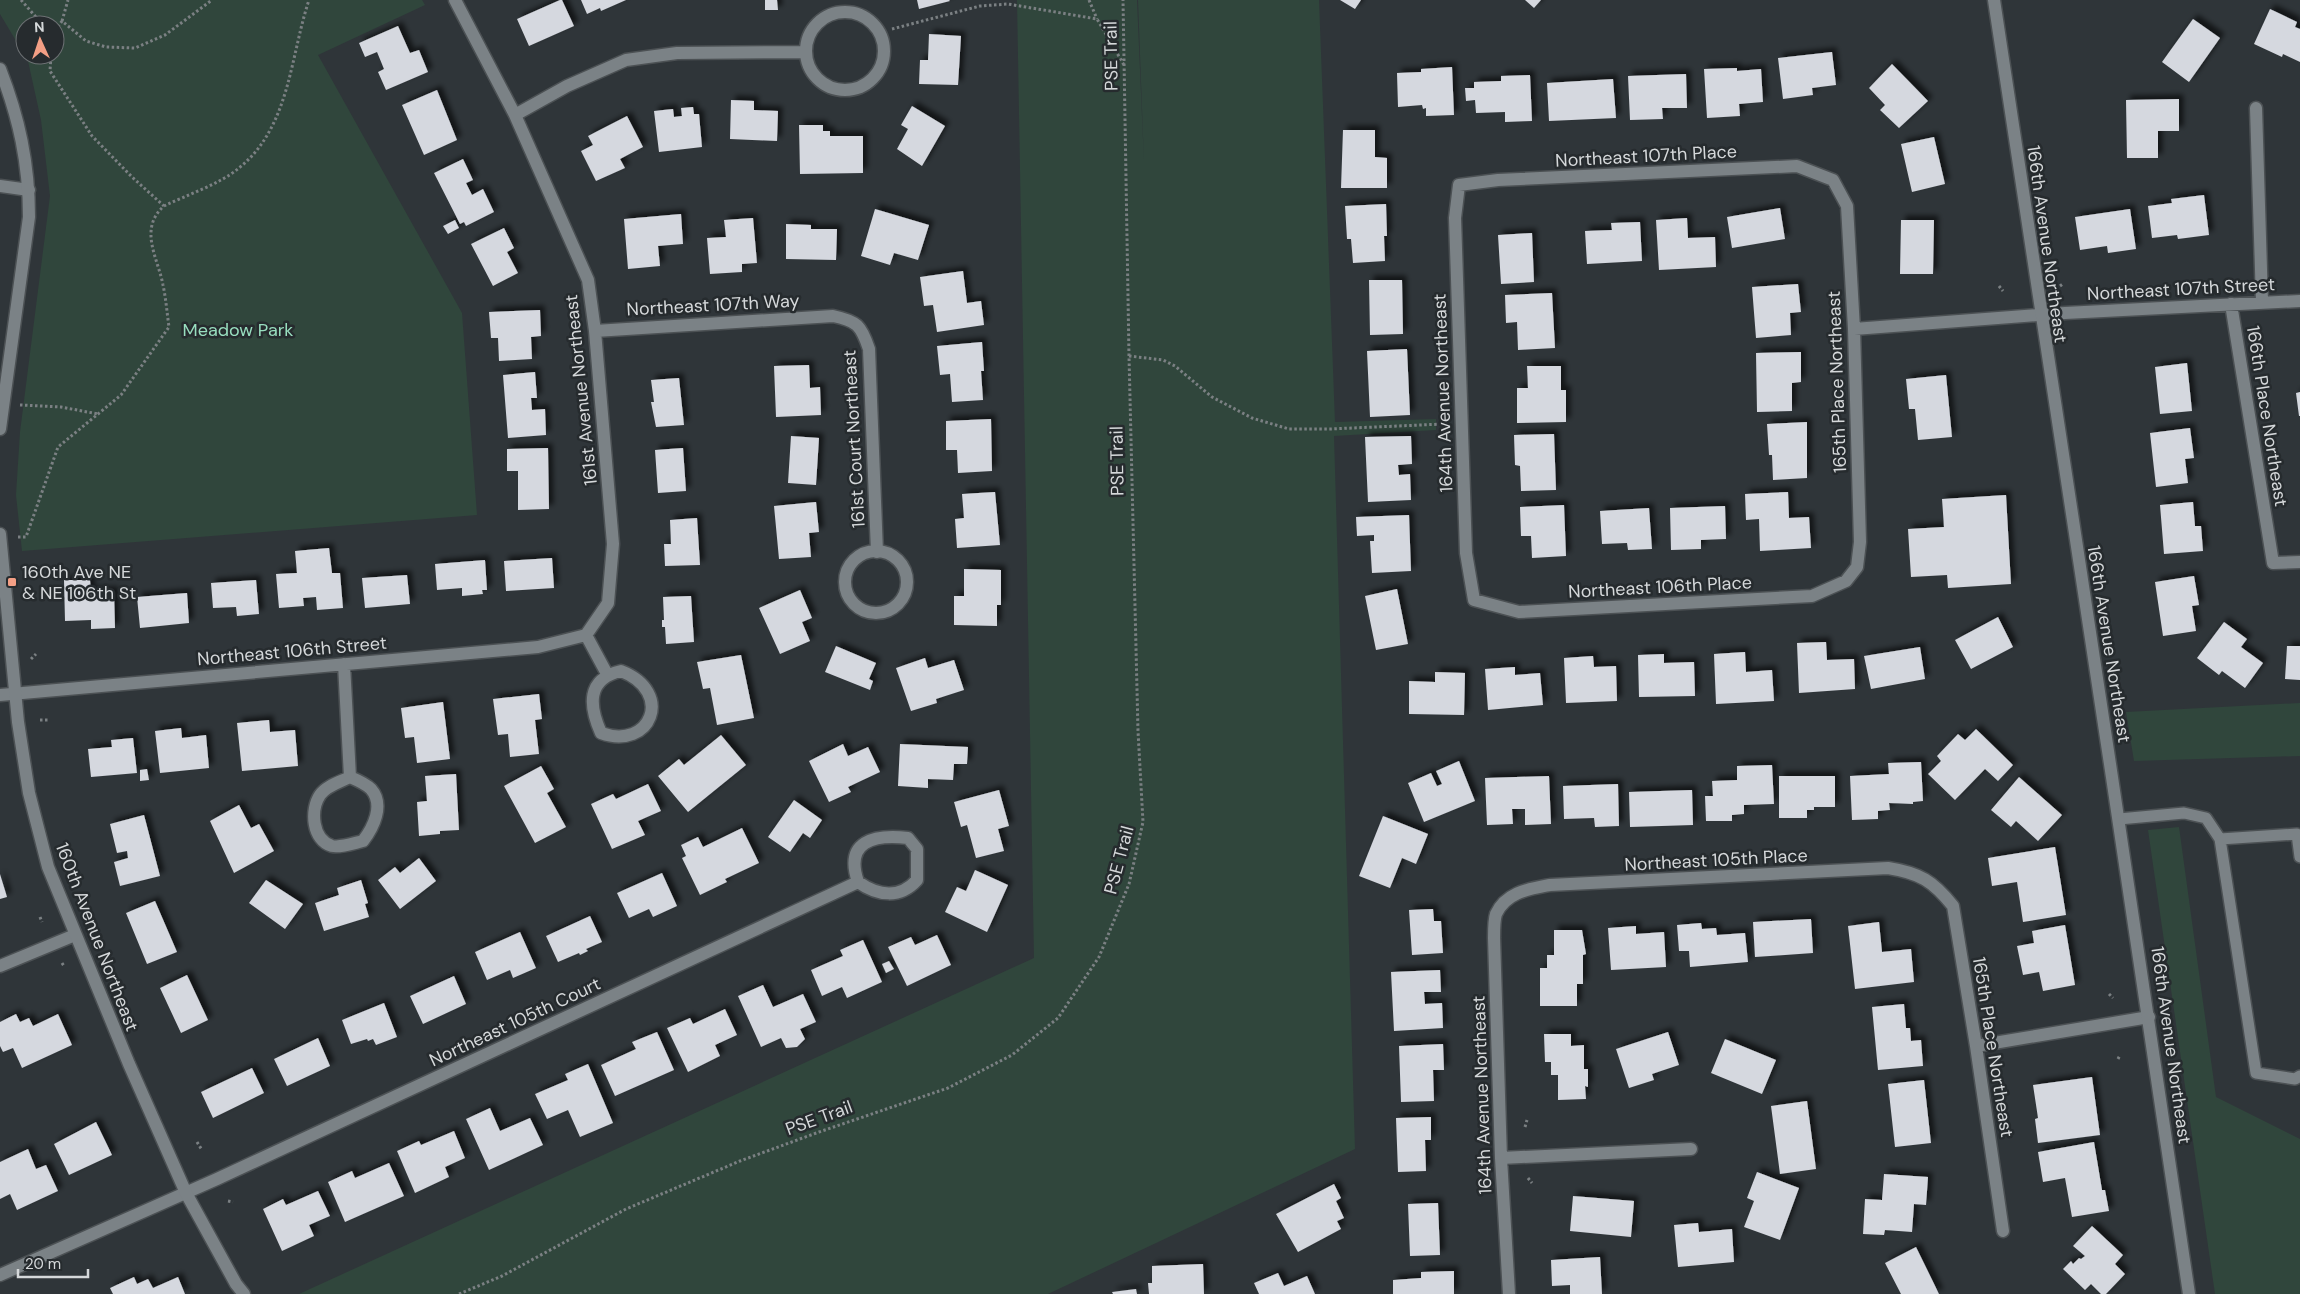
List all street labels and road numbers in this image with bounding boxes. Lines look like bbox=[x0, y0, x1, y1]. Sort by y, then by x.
street label: PSE Trail bbox=[1098, 21, 1124, 91]
street label: Northeast 107th Place bbox=[1555, 139, 1737, 173]
street label: 166th Avenue Northeast bbox=[2021, 144, 2073, 344]
street label: Northeast 107th Street bbox=[2086, 272, 2276, 306]
street label: Northeast 107th Way bbox=[626, 288, 800, 322]
street label: 165th Place Northeast bbox=[1822, 291, 1852, 473]
street label: 161st Avenue Northeast bbox=[559, 293, 603, 487]
street label: 164th Avenue Northeast bbox=[1428, 293, 1458, 493]
street label: 166th Place Northeast bbox=[2241, 324, 2293, 508]
street label: 161st Court Northeast bbox=[837, 349, 871, 529]
street label: PSE Trail bbox=[1104, 426, 1130, 496]
street label: 166th Avenue Northeast bbox=[2082, 544, 2136, 744]
street label: Northeast 106th Place bbox=[1568, 570, 1752, 604]
street label: Northeast 106th Street bbox=[196, 631, 388, 671]
street label: PSE Trail bbox=[1098, 823, 1140, 897]
street label: 160th Avenue Northeast bbox=[50, 839, 144, 1035]
street label: Northeast 105th Place bbox=[1624, 843, 1808, 877]
street label: 166th Avenue Northeast bbox=[2145, 945, 2197, 1145]
street label: 165th Place Northeast bbox=[1967, 955, 2019, 1139]
street label: Northeast 105th Court bbox=[425, 972, 605, 1072]
street label: 164th Avenue Northeast bbox=[1467, 995, 1497, 1195]
street label: PSE Trail bbox=[782, 1095, 856, 1141]

